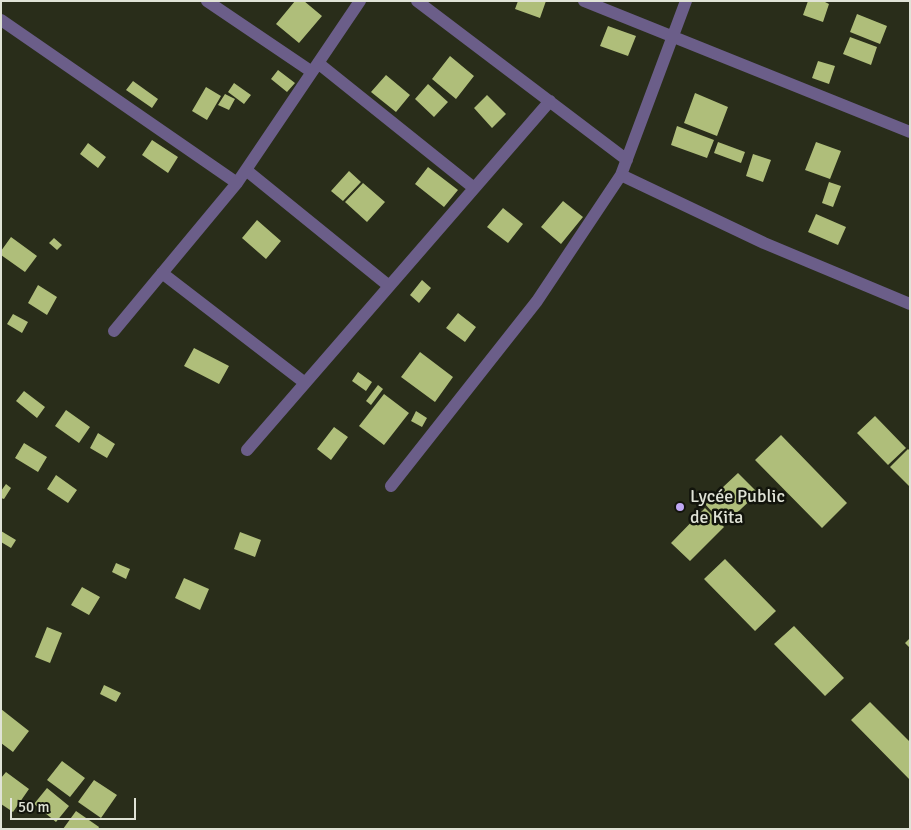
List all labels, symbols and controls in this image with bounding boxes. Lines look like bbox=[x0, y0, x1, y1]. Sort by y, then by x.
place label: Lycée Public de Kita bbox=[690, 486, 785, 528]
marker: Lycée Public de Kita bbox=[674, 501, 686, 513]
scale bar bbox=[12, 788, 139, 820]
text: 50 m bbox=[18, 798, 49, 816]

